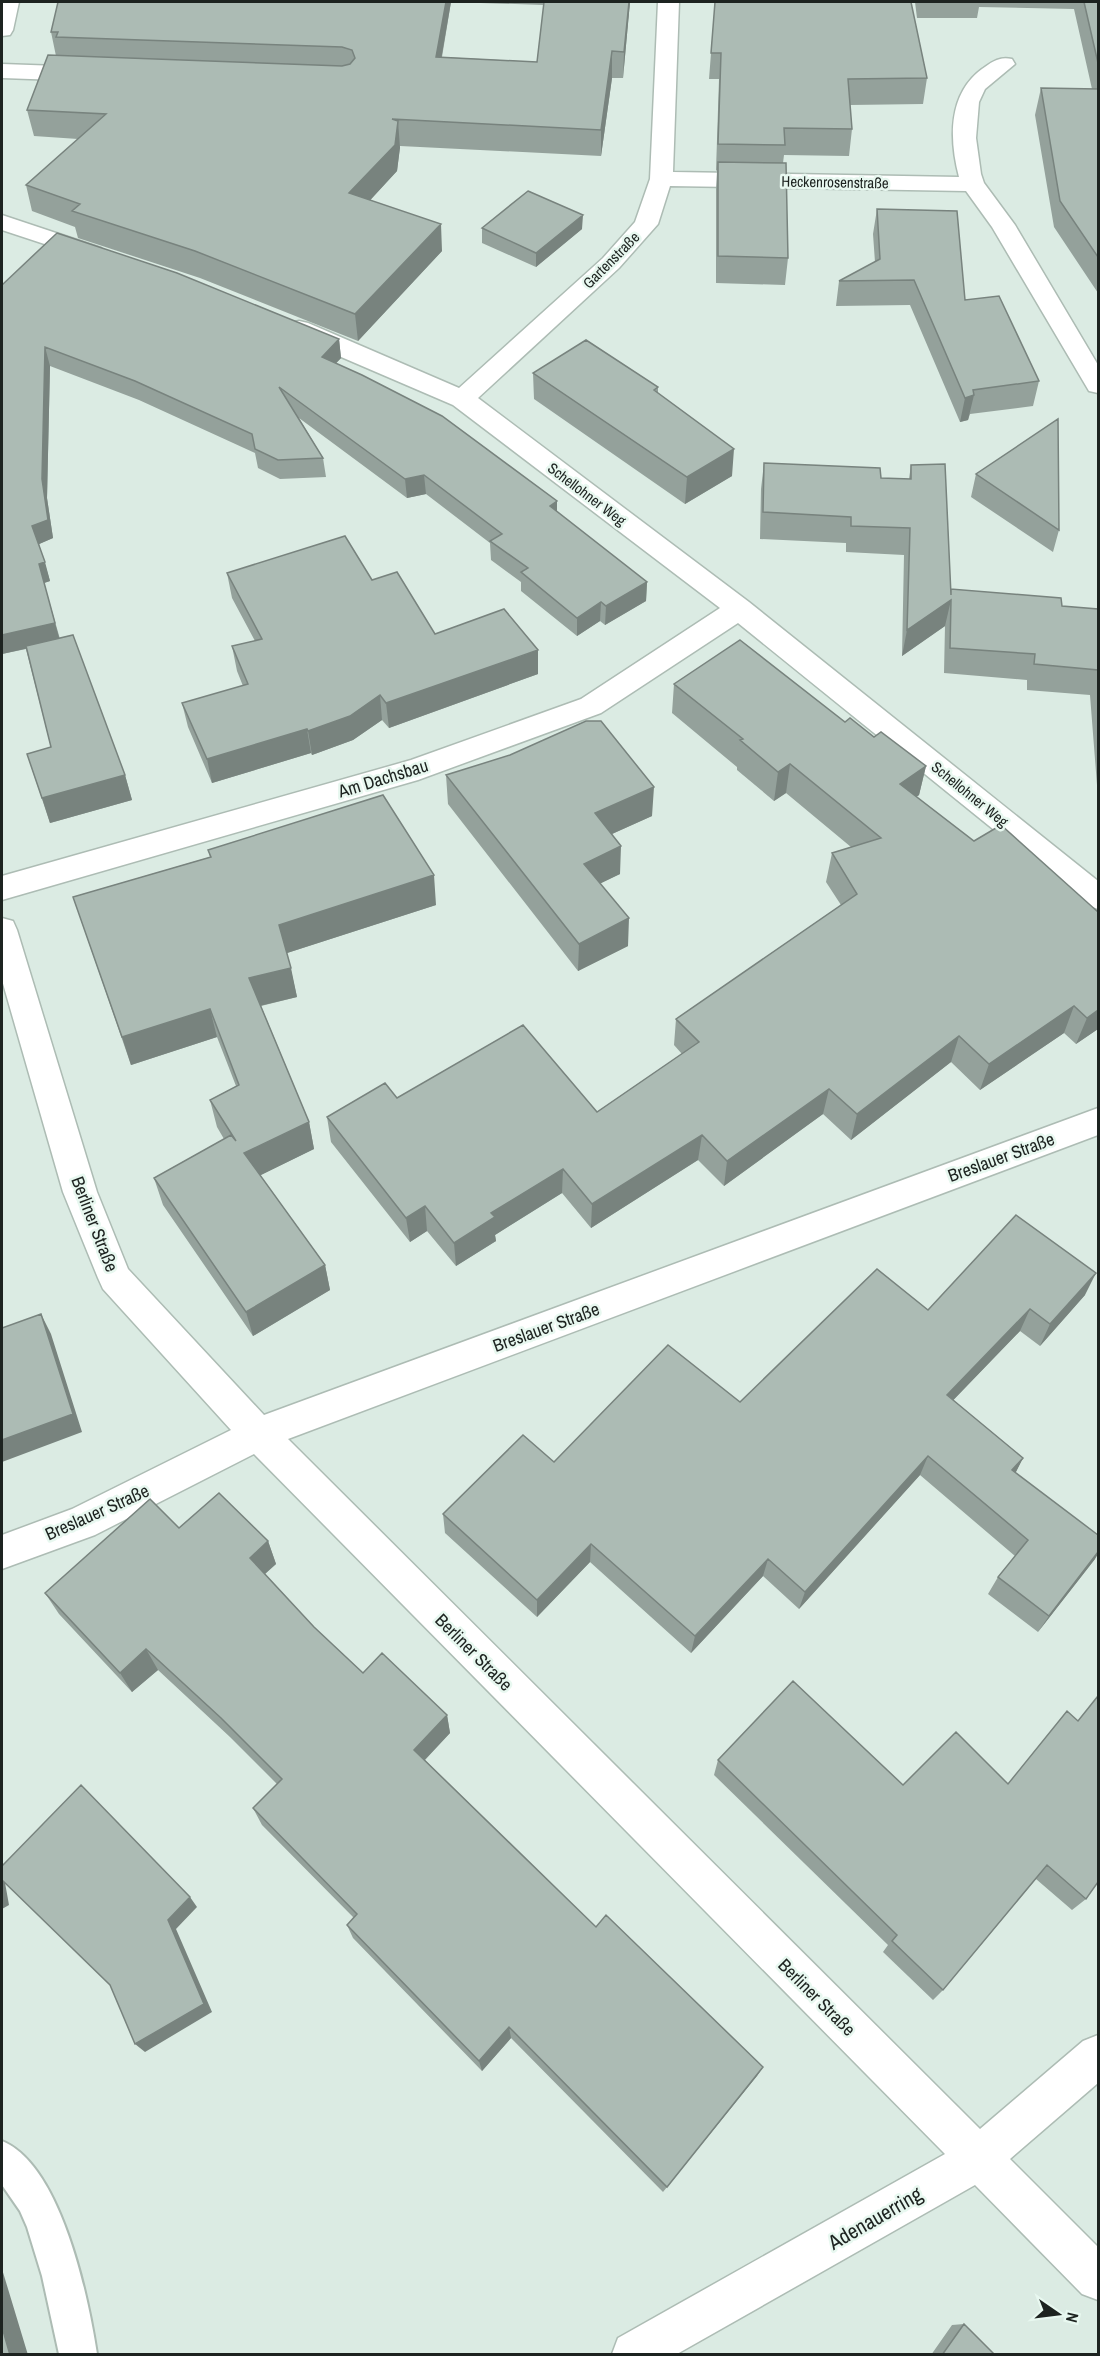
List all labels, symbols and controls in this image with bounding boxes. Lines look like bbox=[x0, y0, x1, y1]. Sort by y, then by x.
street label: Heckenrosenstraße bbox=[781, 171, 889, 193]
street label: Gartenstraße bbox=[578, 227, 644, 293]
street label: Schellohner Weg bbox=[543, 457, 631, 531]
street label: Am Dachsbau bbox=[334, 752, 431, 804]
street label: Schellohner Weg bbox=[927, 756, 1013, 832]
street label: Breslauer Straße bbox=[944, 1126, 1058, 1188]
street label: Berliner Straße bbox=[65, 1173, 125, 1275]
street label: Breslauer Straße bbox=[489, 1296, 603, 1358]
street label: Breslauer Straße bbox=[41, 1478, 153, 1546]
street label: Berliner Straße bbox=[430, 1608, 518, 1696]
street label: Berliner Straße bbox=[773, 1953, 861, 2041]
street label: Adenauerring bbox=[822, 2179, 928, 2257]
north arrow bbox=[1028, 2284, 1088, 2344]
text: N bbox=[1061, 2310, 1084, 2325]

